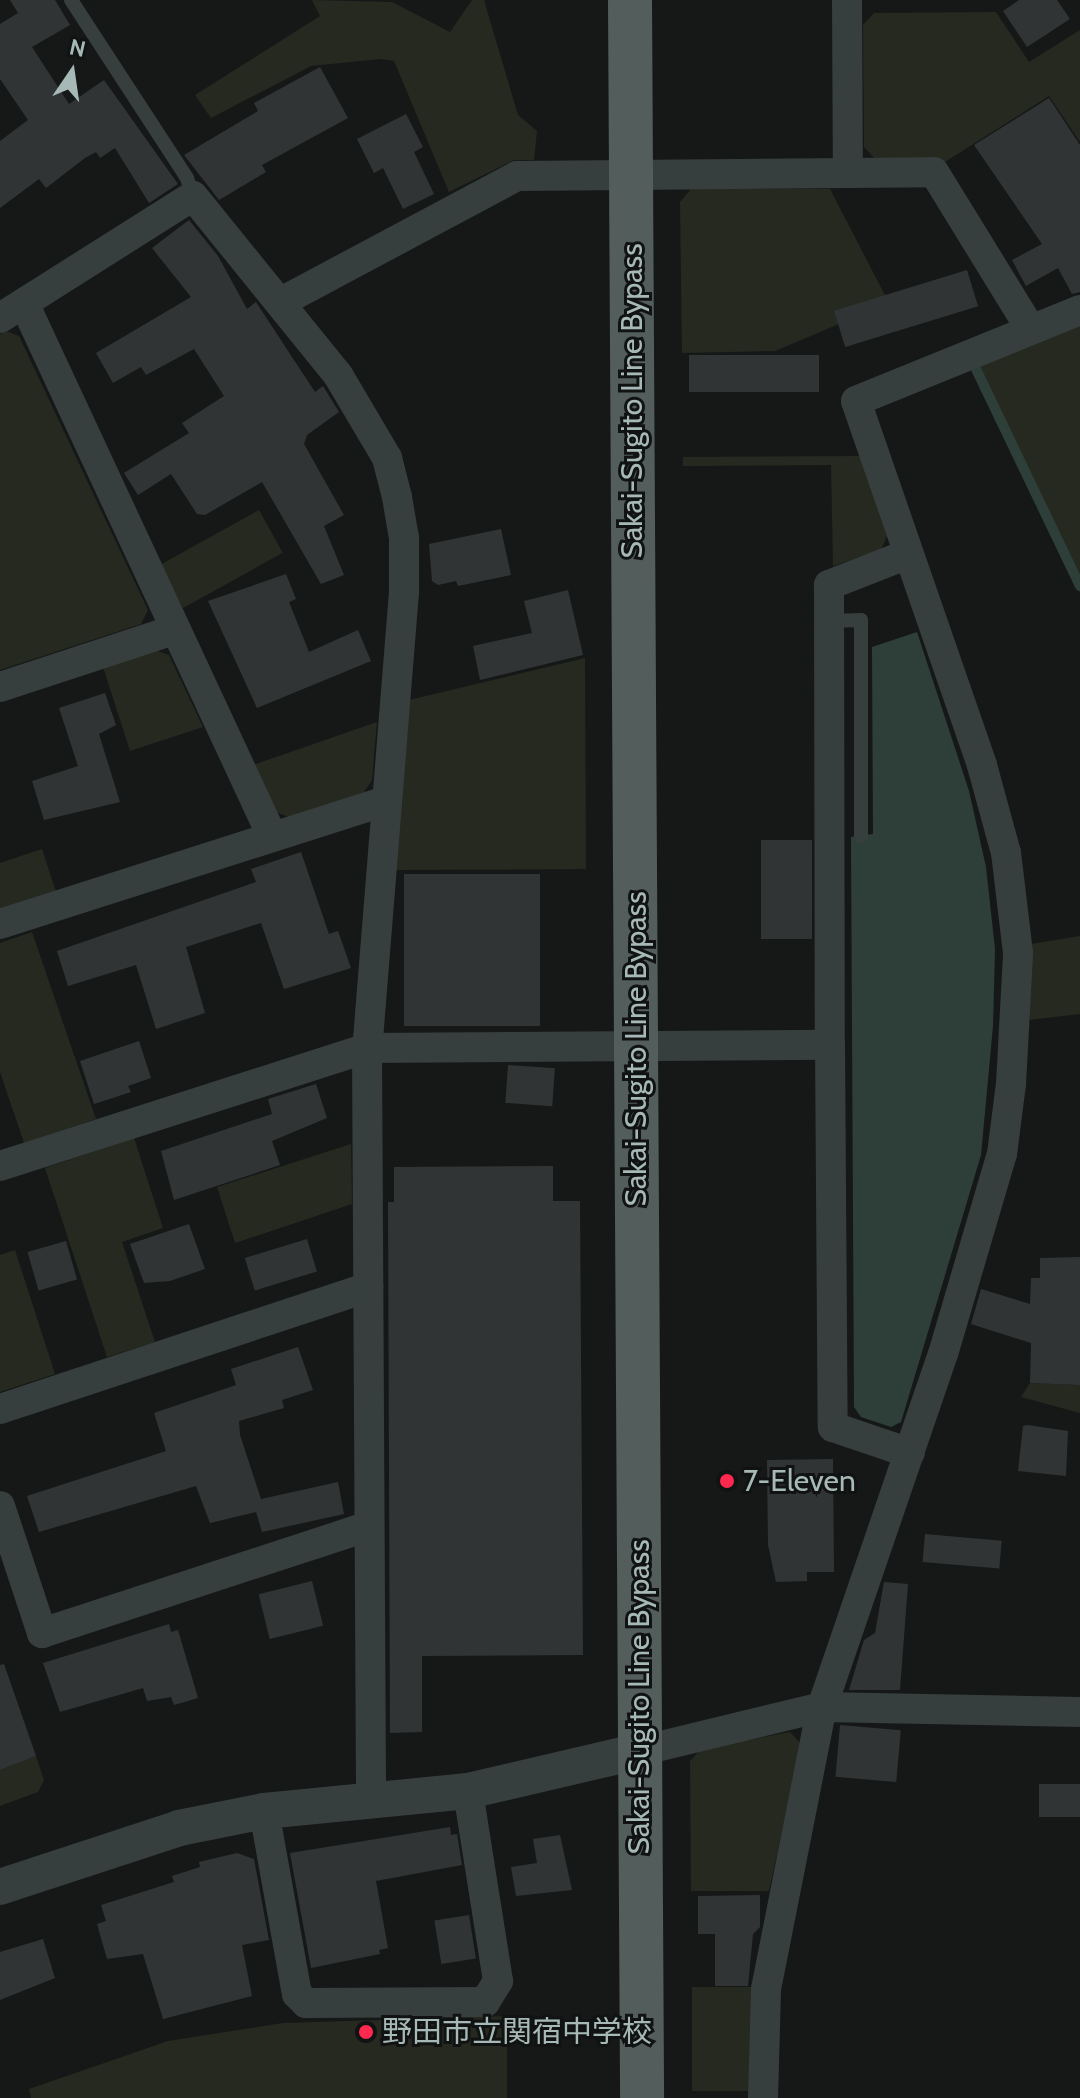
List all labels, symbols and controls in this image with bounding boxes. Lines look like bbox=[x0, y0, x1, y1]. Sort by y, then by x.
north arrow bbox=[32, 32, 112, 112]
text: N bbox=[67, 33, 88, 63]
street label: Sakai-Sugito Line Bypass bbox=[614, 243, 650, 559]
street label: Sakai-Sugito Line Bypass bbox=[618, 891, 654, 1207]
place label: 7-Eleven bbox=[743, 1463, 856, 1499]
marker: 7-Eleven bbox=[718, 1472, 736, 1490]
street label: Sakai-Sugito Line Bypass bbox=[621, 1539, 657, 1855]
place label: 野田市立関宿中学校 bbox=[382, 2014, 652, 2050]
marker: 野田市立関宿中学校 bbox=[357, 2023, 375, 2041]

